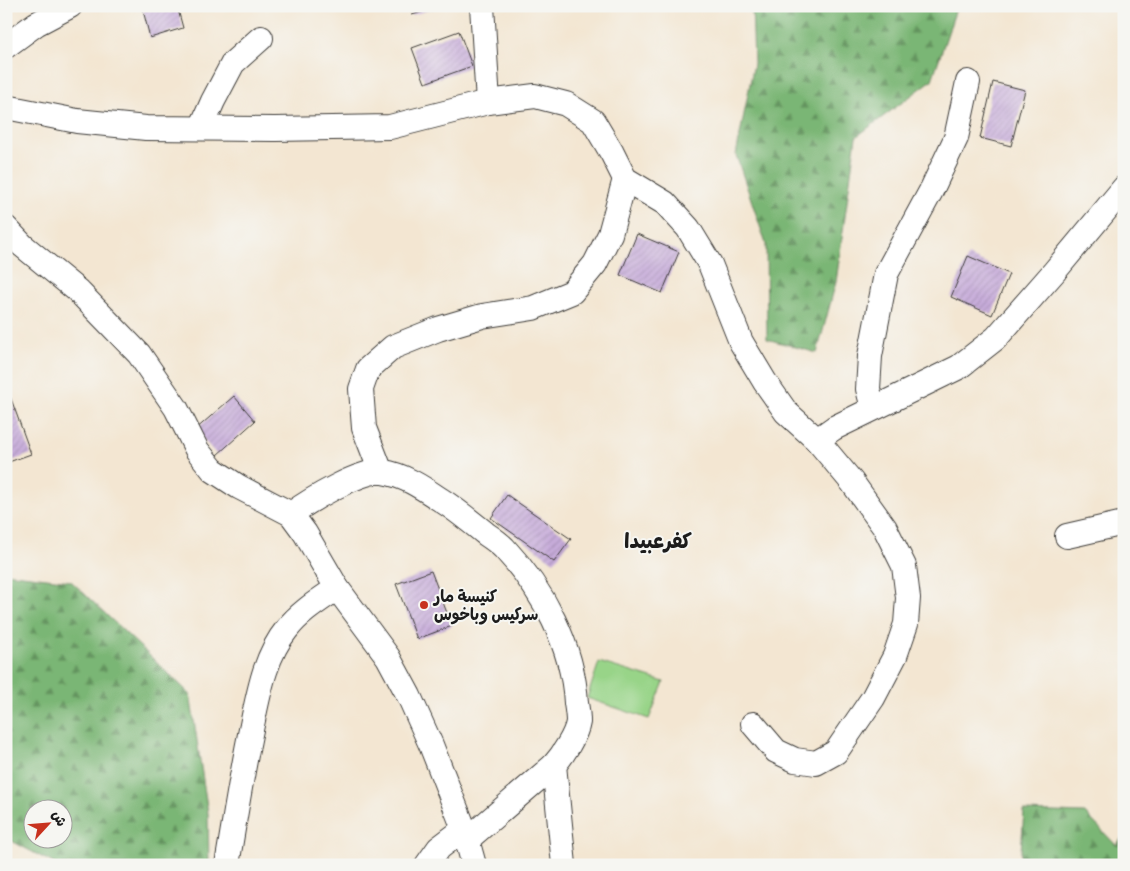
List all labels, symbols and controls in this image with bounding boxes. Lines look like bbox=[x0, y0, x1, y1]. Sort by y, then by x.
district label: كفرعبيدا bbox=[624, 528, 693, 555]
place label: كنيسة مار سركيس وباخوس bbox=[432, 587, 538, 625]
marker: كنيسة مار سركيس وباخوس bbox=[418, 599, 430, 611]
north arrow bbox=[22, 798, 72, 848]
text: ش bbox=[48, 808, 70, 829]

